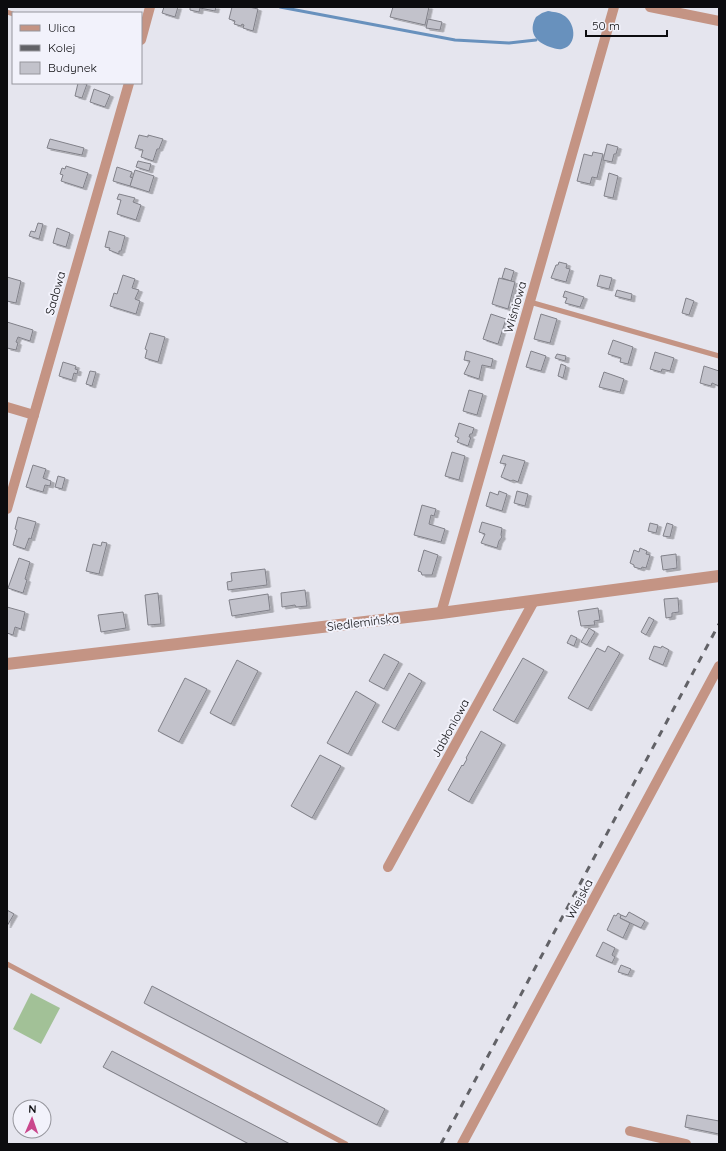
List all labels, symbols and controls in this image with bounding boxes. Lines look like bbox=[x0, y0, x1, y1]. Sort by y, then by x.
legend bbox=[12, 12, 142, 84]
scale bar bbox=[586, 12, 667, 38]
text: 50 m bbox=[592, 18, 620, 33]
text: Ulica bbox=[48, 20, 75, 35]
text: Kolej bbox=[48, 40, 76, 55]
text: Budynek bbox=[48, 60, 97, 75]
street label: Sadowa bbox=[42, 269, 68, 317]
street label: Wiśniowa bbox=[501, 280, 529, 334]
street label: Siedlemińska bbox=[326, 610, 400, 634]
street label: Jabłoniowa bbox=[428, 696, 472, 760]
street label: Wiejska bbox=[562, 876, 596, 922]
north arrow bbox=[12, 1099, 52, 1139]
text: N bbox=[28, 1102, 37, 1116]

